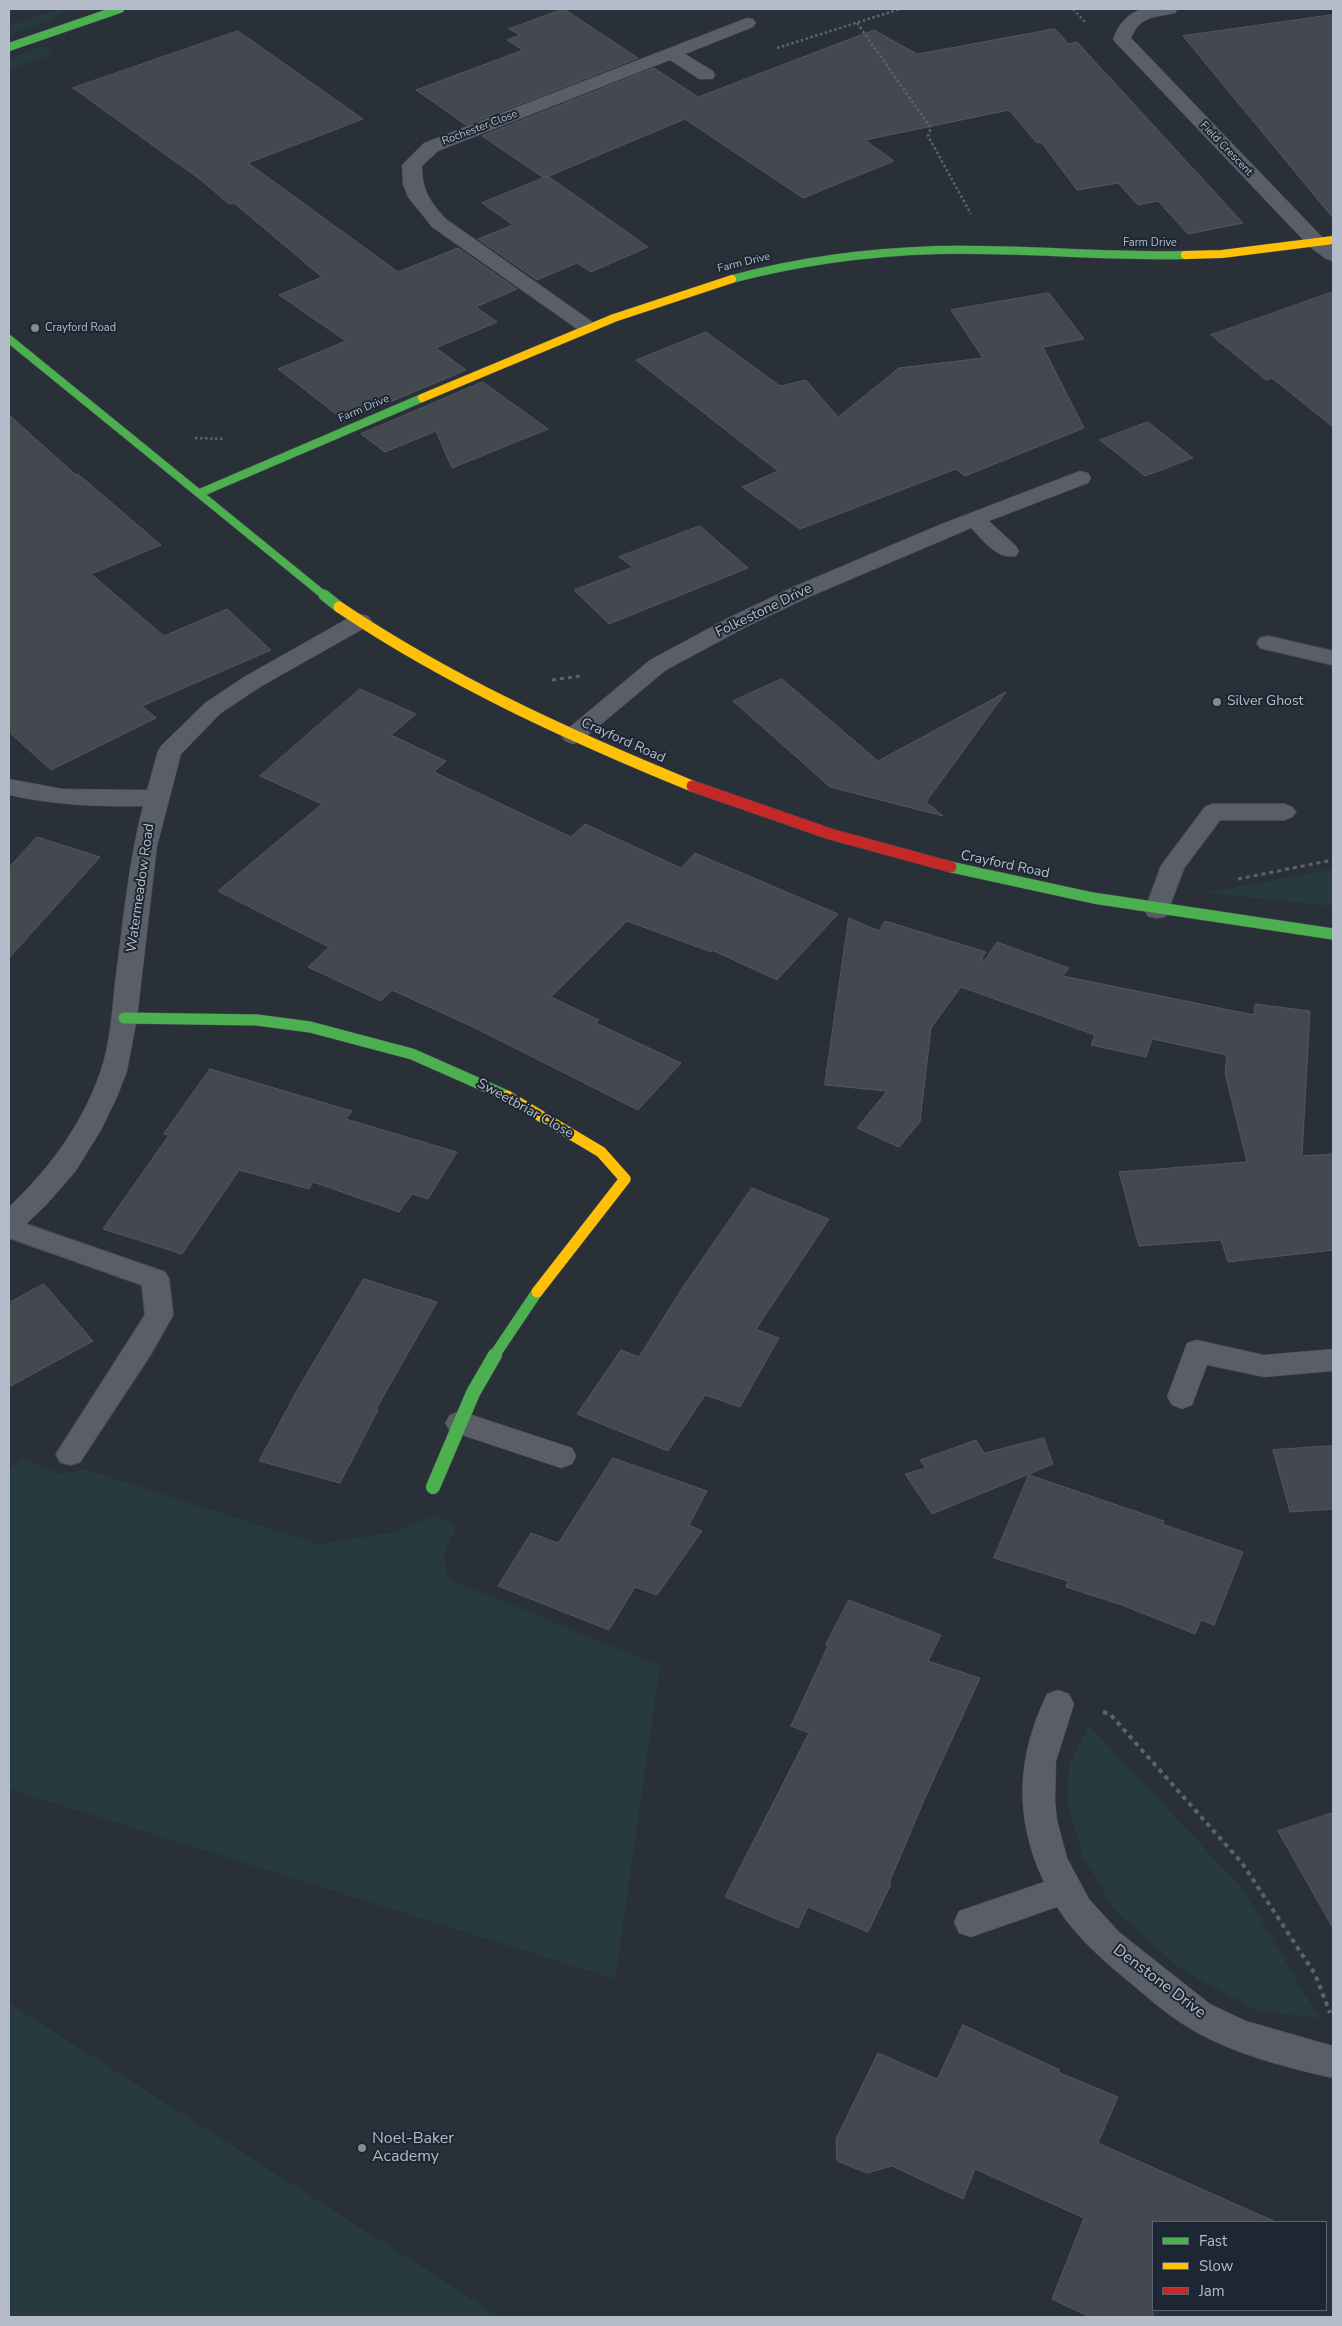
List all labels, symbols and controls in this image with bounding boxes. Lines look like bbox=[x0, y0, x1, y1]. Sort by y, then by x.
street label: Rochester Close bbox=[440, 107, 520, 149]
street label: Field Crescent bbox=[1197, 119, 1255, 179]
street label: Farm Drive bbox=[1123, 236, 1177, 250]
street label: Farm Drive bbox=[716, 250, 772, 276]
place label: Crayford Road bbox=[45, 321, 116, 335]
marker: Crayford Road bbox=[29, 322, 41, 334]
street label: Farm Drive bbox=[337, 392, 391, 426]
street label: Folkestone Drive bbox=[713, 580, 815, 642]
place label: Silver Ghost bbox=[1227, 694, 1303, 710]
marker: Silver Ghost bbox=[1211, 696, 1223, 708]
street label: Crayford Road bbox=[578, 715, 668, 767]
street label: Watermeadow Road bbox=[124, 822, 158, 954]
street label: Crayford Road bbox=[959, 847, 1051, 883]
street label: Sweetbriar Close bbox=[474, 1075, 576, 1143]
street label: Denstone Drive bbox=[1109, 1941, 1209, 2023]
place label: Noel-Baker Academy bbox=[372, 2129, 454, 2167]
marker: Noel-Baker Academy bbox=[356, 2142, 368, 2154]
legend bbox=[1152, 2221, 1327, 2311]
text: Fast bbox=[1199, 2231, 1227, 2251]
text: Slow bbox=[1199, 2256, 1233, 2276]
text: Jam bbox=[1199, 2281, 1225, 2301]

